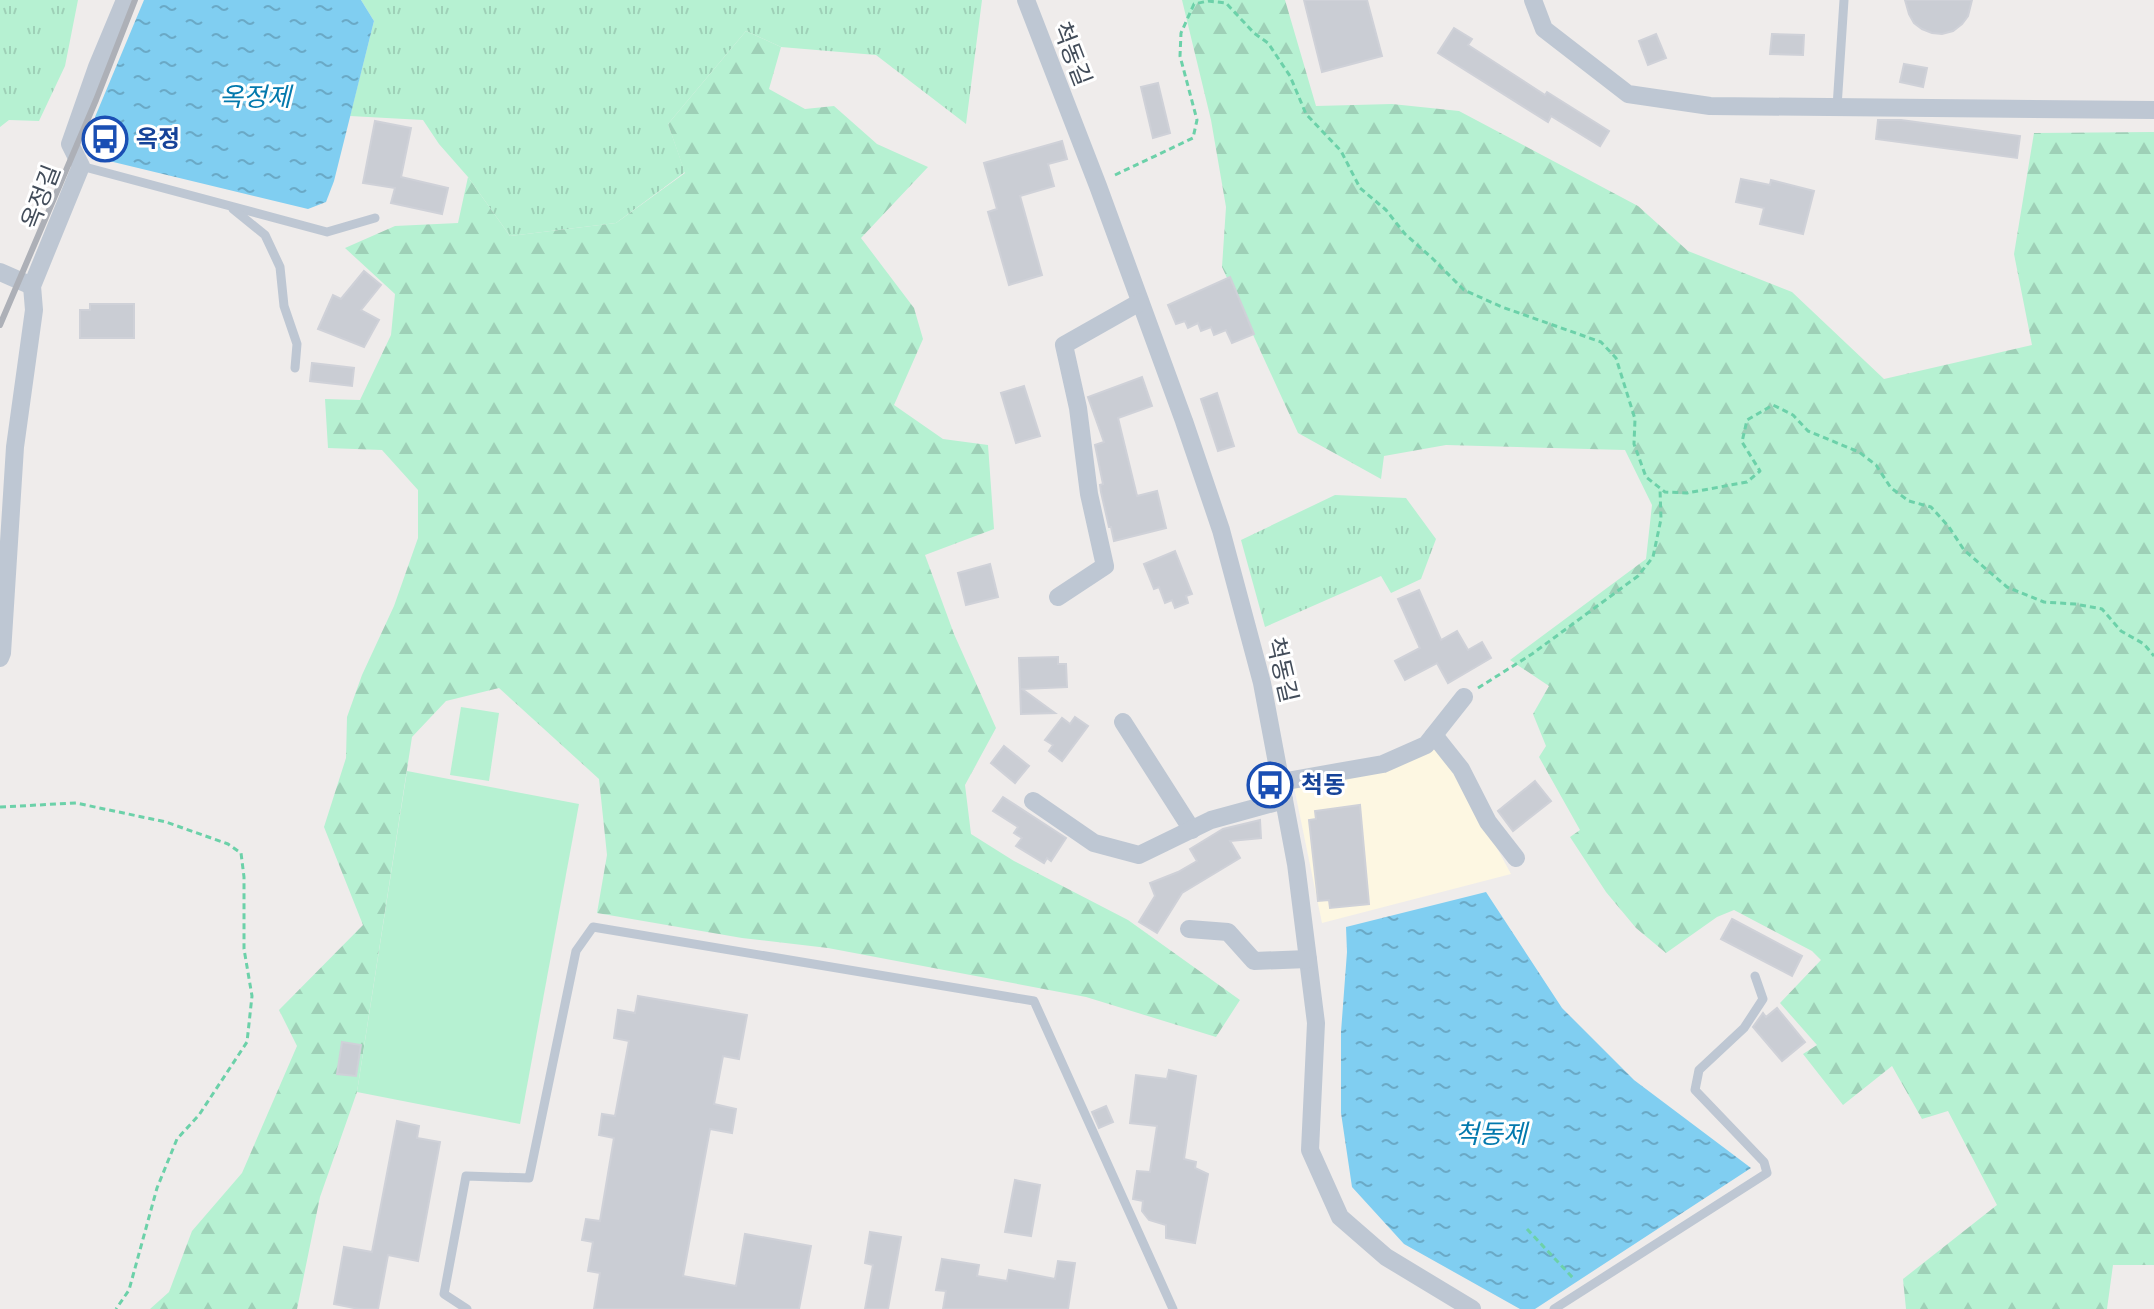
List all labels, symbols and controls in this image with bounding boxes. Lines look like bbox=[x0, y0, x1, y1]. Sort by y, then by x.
street label: 척동길 bbox=[1047, 18, 1098, 90]
water label: 옥정제 bbox=[219, 82, 294, 112]
bus stop icon: 옥정 bbox=[81, 115, 129, 163]
place label: 옥정 bbox=[136, 124, 180, 153]
street label: 옥정길 bbox=[15, 161, 66, 233]
street label: 척동길 bbox=[1261, 634, 1304, 705]
bus stop icon: 척동 bbox=[1246, 761, 1294, 809]
place label: 척동 bbox=[1301, 770, 1345, 799]
water label: 척동제 bbox=[1455, 1119, 1530, 1149]

